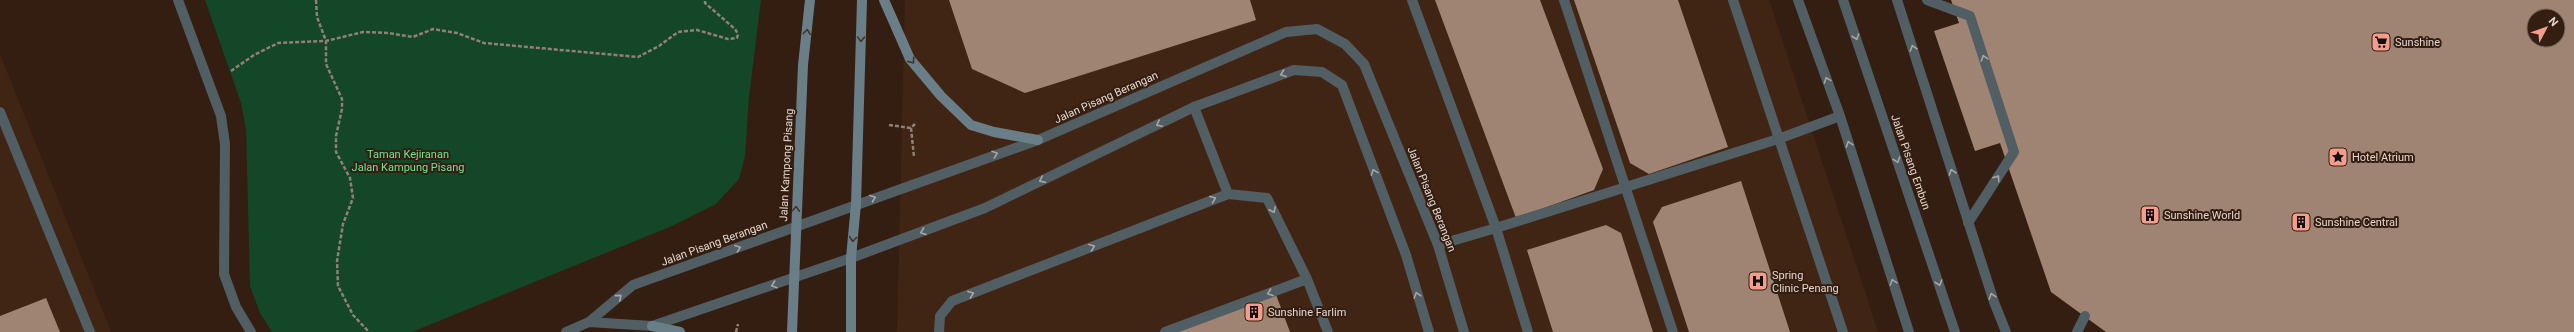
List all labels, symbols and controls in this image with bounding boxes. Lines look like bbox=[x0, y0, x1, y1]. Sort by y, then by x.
north arrow bbox=[2526, 8, 2566, 48]
text: N bbox=[2546, 15, 2561, 29]
one-way arrow bbox=[802, 29, 811, 36]
supermarket icon: Sunshine bbox=[2370, 31, 2392, 53]
one-way arrow bbox=[1851, 33, 1859, 40]
one-way arrow bbox=[857, 36, 865, 42]
place label: Sunshine bbox=[2395, 36, 2440, 49]
one-way arrow bbox=[1909, 45, 1917, 52]
one-way arrow bbox=[1980, 55, 1988, 62]
one-way arrow bbox=[907, 56, 914, 63]
street label: Jalan Pisang Berangan bbox=[1052, 69, 1160, 126]
one-way arrow bbox=[1280, 70, 1287, 78]
one-way arrow bbox=[1823, 76, 1832, 83]
street label: Jalan Kampong Pisang bbox=[777, 108, 796, 222]
street label: Jalan Pisang Embun bbox=[1888, 113, 1933, 212]
one-way arrow bbox=[1156, 119, 1164, 127]
one-way arrow bbox=[1845, 141, 1854, 148]
street label: Jalan Pisang Berangan bbox=[1404, 145, 1459, 254]
place icon: Hotel Atrium bbox=[2327, 146, 2349, 168]
park label: Taman Kejiranan Jalan Kampung Pisang bbox=[352, 148, 464, 174]
one-way arrow bbox=[992, 151, 999, 159]
place label: Hotel Atrium bbox=[2352, 151, 2414, 164]
one-way arrow bbox=[1892, 156, 1901, 163]
one-way arrow bbox=[1371, 169, 1379, 176]
one-way arrow bbox=[1948, 169, 1957, 176]
one-way arrow bbox=[1039, 175, 1046, 183]
one-way arrow bbox=[1992, 175, 2000, 182]
one-way arrow bbox=[869, 194, 876, 203]
one-way arrow bbox=[1209, 196, 1216, 204]
building icon: Sunshine World bbox=[2139, 204, 2161, 226]
one-way arrow bbox=[792, 206, 800, 212]
one-way arrow bbox=[1268, 206, 1276, 213]
place label: Sunshine World bbox=[2164, 209, 2240, 222]
building icon: Sunshine Central bbox=[2290, 211, 2312, 233]
place label: Sunshine Central bbox=[2315, 216, 2398, 229]
street label: Jalan Pisang Berangan bbox=[659, 218, 769, 269]
one-way arrow bbox=[919, 227, 926, 236]
one-way arrow bbox=[849, 236, 858, 242]
one-way arrow bbox=[1088, 243, 1095, 251]
one-way arrow bbox=[734, 244, 741, 252]
place label: Spring Clinic Penang bbox=[1772, 269, 1839, 295]
hospital icon: Spring Clinic Penang bbox=[1747, 270, 1769, 292]
one-way arrow bbox=[1889, 278, 1898, 285]
one-way arrow bbox=[771, 280, 778, 289]
one-way arrow bbox=[1934, 280, 1943, 287]
one-way arrow bbox=[1267, 288, 1274, 297]
one-way arrow bbox=[967, 290, 974, 298]
one-way arrow bbox=[1413, 291, 1422, 298]
one-way arrow bbox=[1988, 293, 1997, 300]
one-way arrow bbox=[614, 294, 621, 301]
building icon: Sunshine Farlim bbox=[1243, 301, 1265, 323]
place label: Sunshine Farlim bbox=[1268, 306, 1346, 319]

